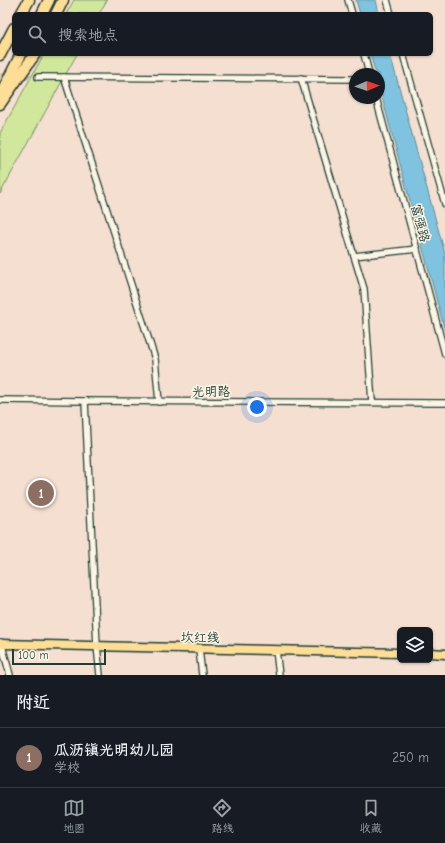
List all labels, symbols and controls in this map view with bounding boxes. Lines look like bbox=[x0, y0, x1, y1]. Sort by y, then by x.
search box bbox=[12, 12, 433, 56]
icon: search bbox=[26, 23, 48, 45]
text: 搜索地点 bbox=[58, 26, 118, 44]
north arrow bbox=[349, 68, 385, 104]
street label: 富强路 bbox=[408, 202, 433, 244]
street label: 光明路 bbox=[191, 384, 231, 399]
your location bbox=[247, 397, 267, 417]
pin: 1 bbox=[28, 478, 54, 508]
map controls bbox=[397, 627, 433, 663]
button: layers bbox=[397, 627, 433, 663]
street label: 坎红线 bbox=[180, 630, 220, 645]
scale bar bbox=[12, 647, 106, 666]
text: 100 m bbox=[18, 649, 49, 662]
text: 附近 bbox=[16, 693, 50, 712]
text: 瓜沥镇光明幼儿园 bbox=[54, 741, 174, 759]
text: 1 bbox=[26, 750, 32, 765]
text: 250 m bbox=[392, 750, 429, 765]
text: 学校 bbox=[54, 760, 80, 775]
tab: 地图 bbox=[63, 797, 85, 835]
tab: 路线 bbox=[211, 797, 233, 835]
tab: 收藏 bbox=[360, 797, 382, 835]

